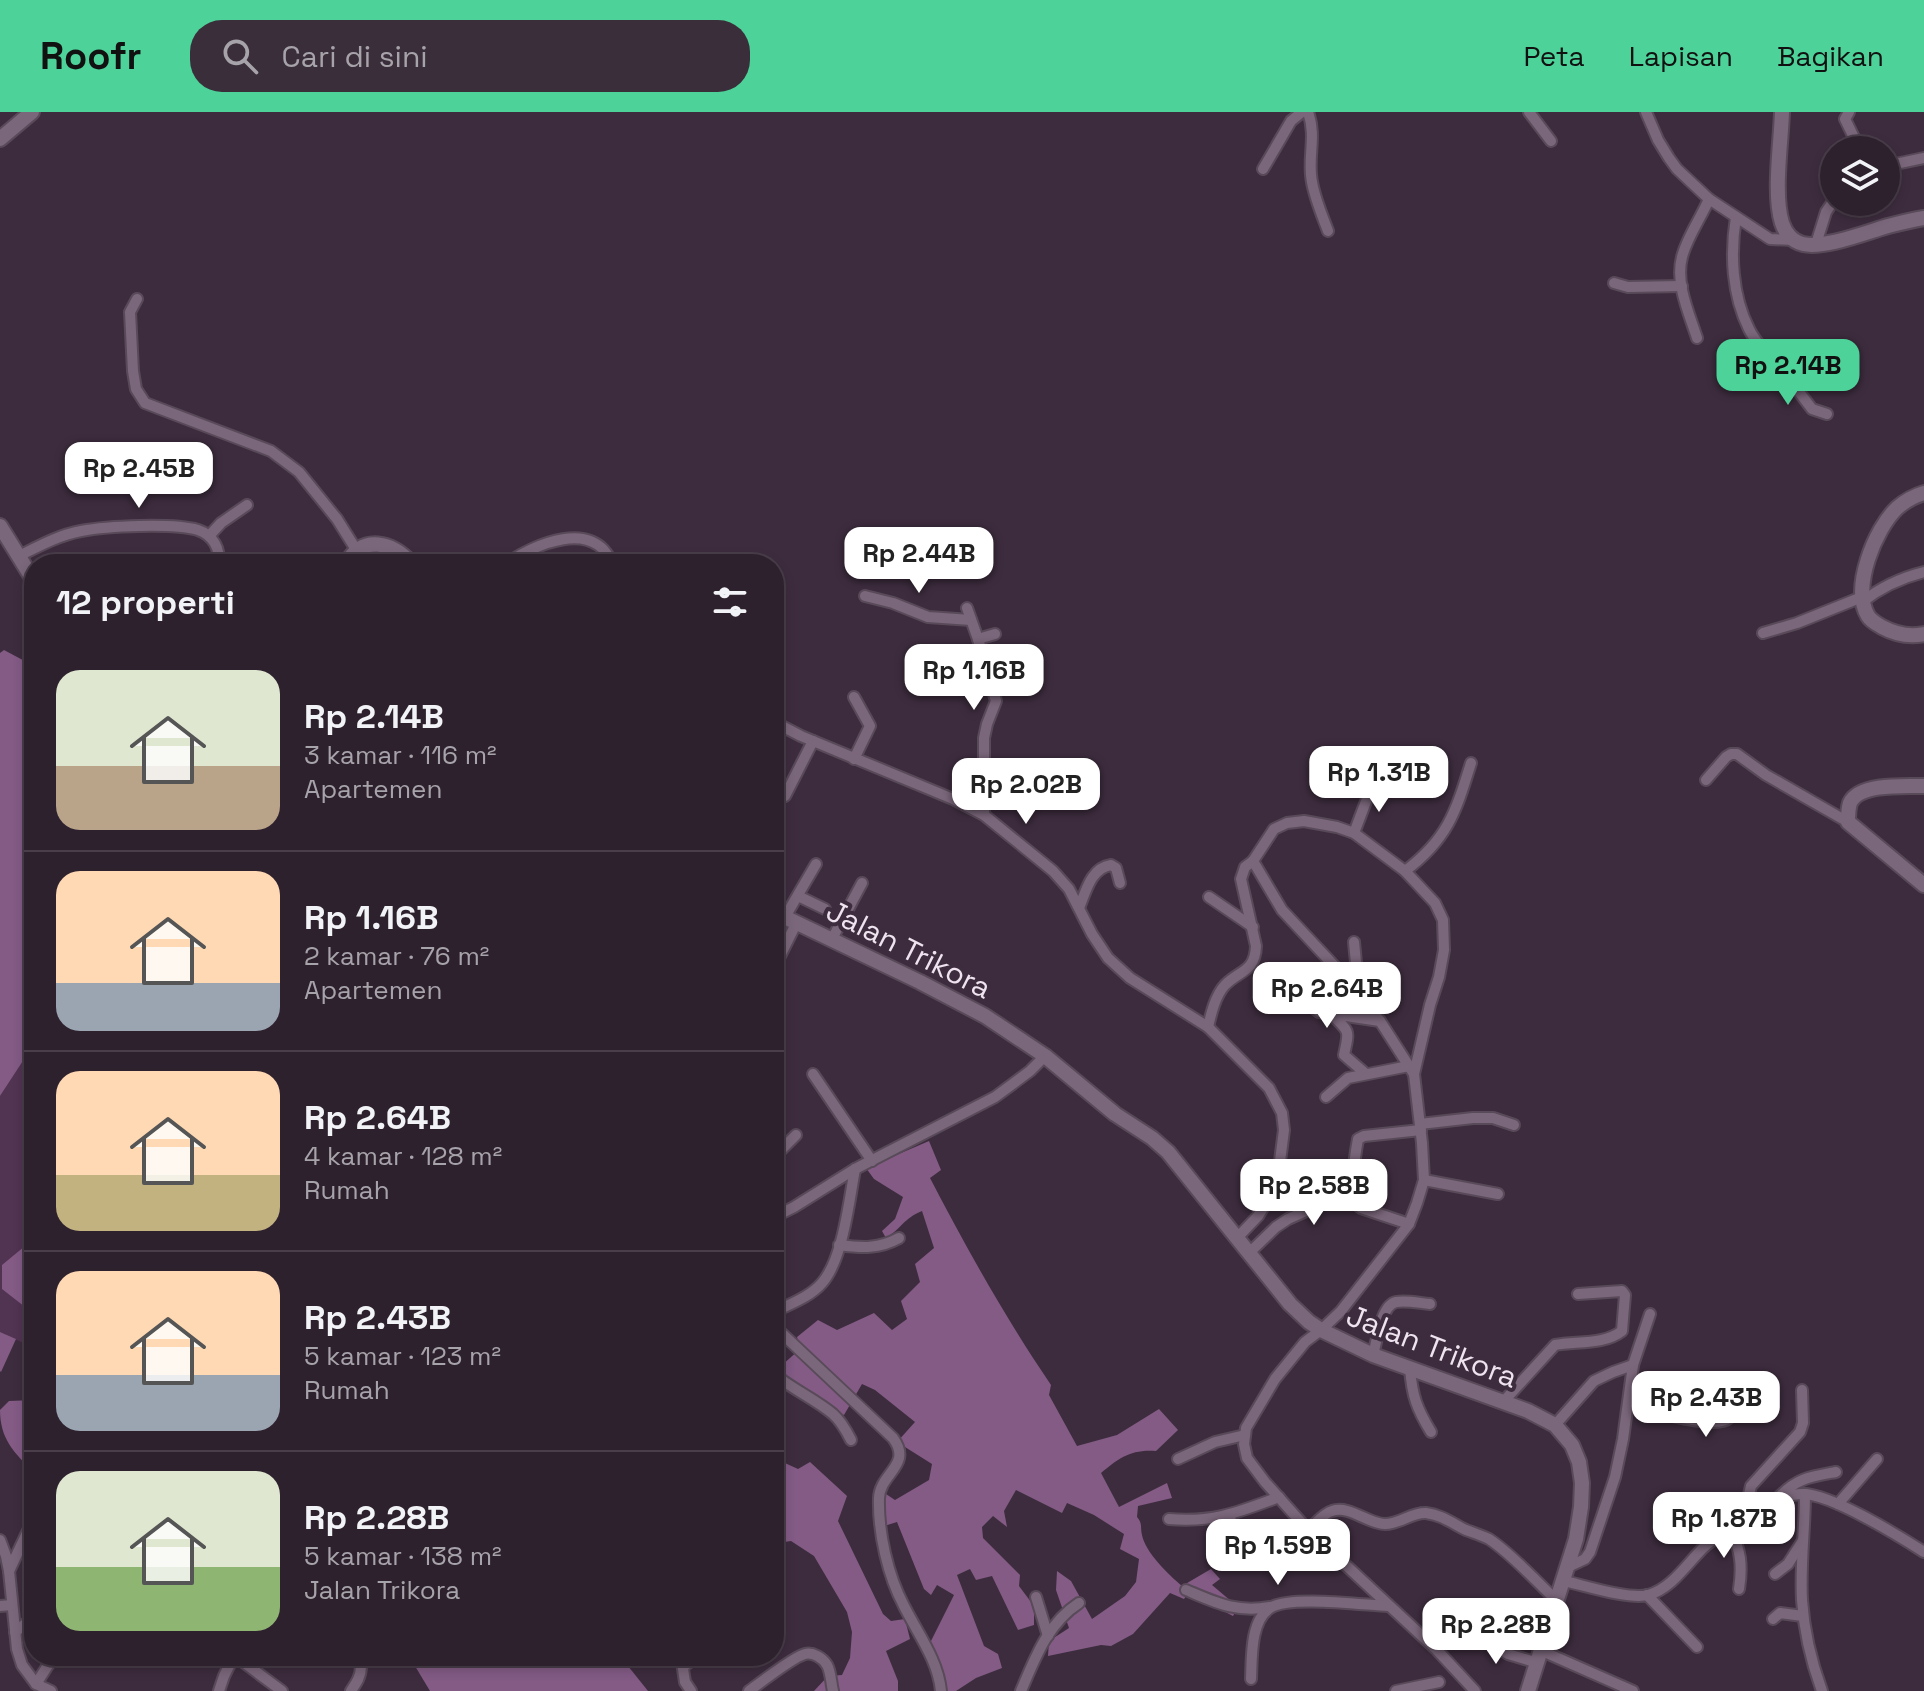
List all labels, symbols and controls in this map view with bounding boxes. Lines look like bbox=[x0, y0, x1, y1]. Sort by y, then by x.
search box bbox=[190, 20, 750, 92]
text: Roofr bbox=[40, 32, 142, 80]
icon: search bbox=[218, 34, 262, 78]
text: Cari di sini bbox=[282, 37, 428, 76]
text: Peta bbox=[1523, 38, 1585, 74]
text: Lapisan bbox=[1629, 38, 1733, 74]
text: Bagikan bbox=[1777, 38, 1884, 74]
map controls bbox=[1820, 136, 1900, 216]
button: layers bbox=[1820, 136, 1900, 216]
pin: Rp 2.14B bbox=[1705, 339, 1871, 407]
text: Rp 2.14B bbox=[1734, 348, 1842, 382]
pin: Rp 2.45B bbox=[56, 442, 222, 510]
text: Rp 2.45B bbox=[83, 451, 195, 485]
pin: Rp 2.44B bbox=[836, 527, 1002, 595]
text: Rp 2.44B bbox=[862, 536, 976, 570]
icon: filters bbox=[708, 580, 752, 624]
text: 12 properti bbox=[56, 581, 235, 624]
pin: Rp 1.16B bbox=[891, 644, 1057, 712]
text: Rp 1.16B bbox=[923, 653, 1025, 687]
text: Rp 2.14B bbox=[304, 695, 444, 738]
icon: home bbox=[120, 702, 216, 798]
text: 3 kamar · 116 m² bbox=[304, 738, 497, 772]
pin: Rp 1.31B bbox=[1296, 746, 1462, 814]
text: Rp 1.31B bbox=[1327, 755, 1431, 789]
pin: Rp 2.02B bbox=[943, 758, 1109, 826]
text: Rp 2.02B bbox=[970, 767, 1082, 801]
text: Apartemen bbox=[304, 772, 442, 806]
street label: Jalan Trikora bbox=[820, 891, 998, 1007]
text: Rp 1.16B bbox=[304, 896, 439, 939]
icon: home bbox=[120, 903, 216, 999]
text: 2 kamar · 76 m² bbox=[304, 939, 489, 973]
pin: Rp 2.64B bbox=[1244, 962, 1410, 1030]
text: Rp 2.64B bbox=[1271, 971, 1383, 1005]
text: Apartemen bbox=[304, 973, 442, 1007]
text: Rp 2.64B bbox=[304, 1096, 451, 1139]
icon: home bbox=[120, 1103, 216, 1199]
text: 4 kamar · 128 m² bbox=[304, 1139, 502, 1173]
pin: Rp 2.58B bbox=[1231, 1159, 1397, 1227]
text: Rp 2.58B bbox=[1258, 1168, 1370, 1202]
text: Rumah bbox=[304, 1173, 390, 1207]
text: Rp 2.43B bbox=[304, 1296, 451, 1339]
street label: Jalan Trikora bbox=[1341, 1296, 1523, 1396]
icon: home bbox=[120, 1303, 216, 1399]
text: 5 kamar · 123 m² bbox=[304, 1339, 501, 1373]
pin: Rp 2.43B bbox=[1623, 1371, 1789, 1439]
text: Rumah bbox=[304, 1373, 390, 1407]
text: Rp 2.43B bbox=[1650, 1380, 1762, 1414]
pin: Rp 1.87B bbox=[1641, 1492, 1807, 1560]
text: Rp 2.28B bbox=[304, 1496, 449, 1539]
text: Rp 1.87B bbox=[1671, 1501, 1777, 1535]
icon: home bbox=[120, 1503, 216, 1599]
pin: Rp 1.59B bbox=[1195, 1519, 1361, 1587]
text: Rp 1.59B bbox=[1224, 1528, 1332, 1562]
text: 5 kamar · 138 m² bbox=[304, 1539, 502, 1573]
text: Jalan Trikora bbox=[304, 1573, 460, 1607]
pin: Rp 2.28B bbox=[1413, 1598, 1579, 1666]
text: Rp 2.28B bbox=[1440, 1607, 1552, 1641]

